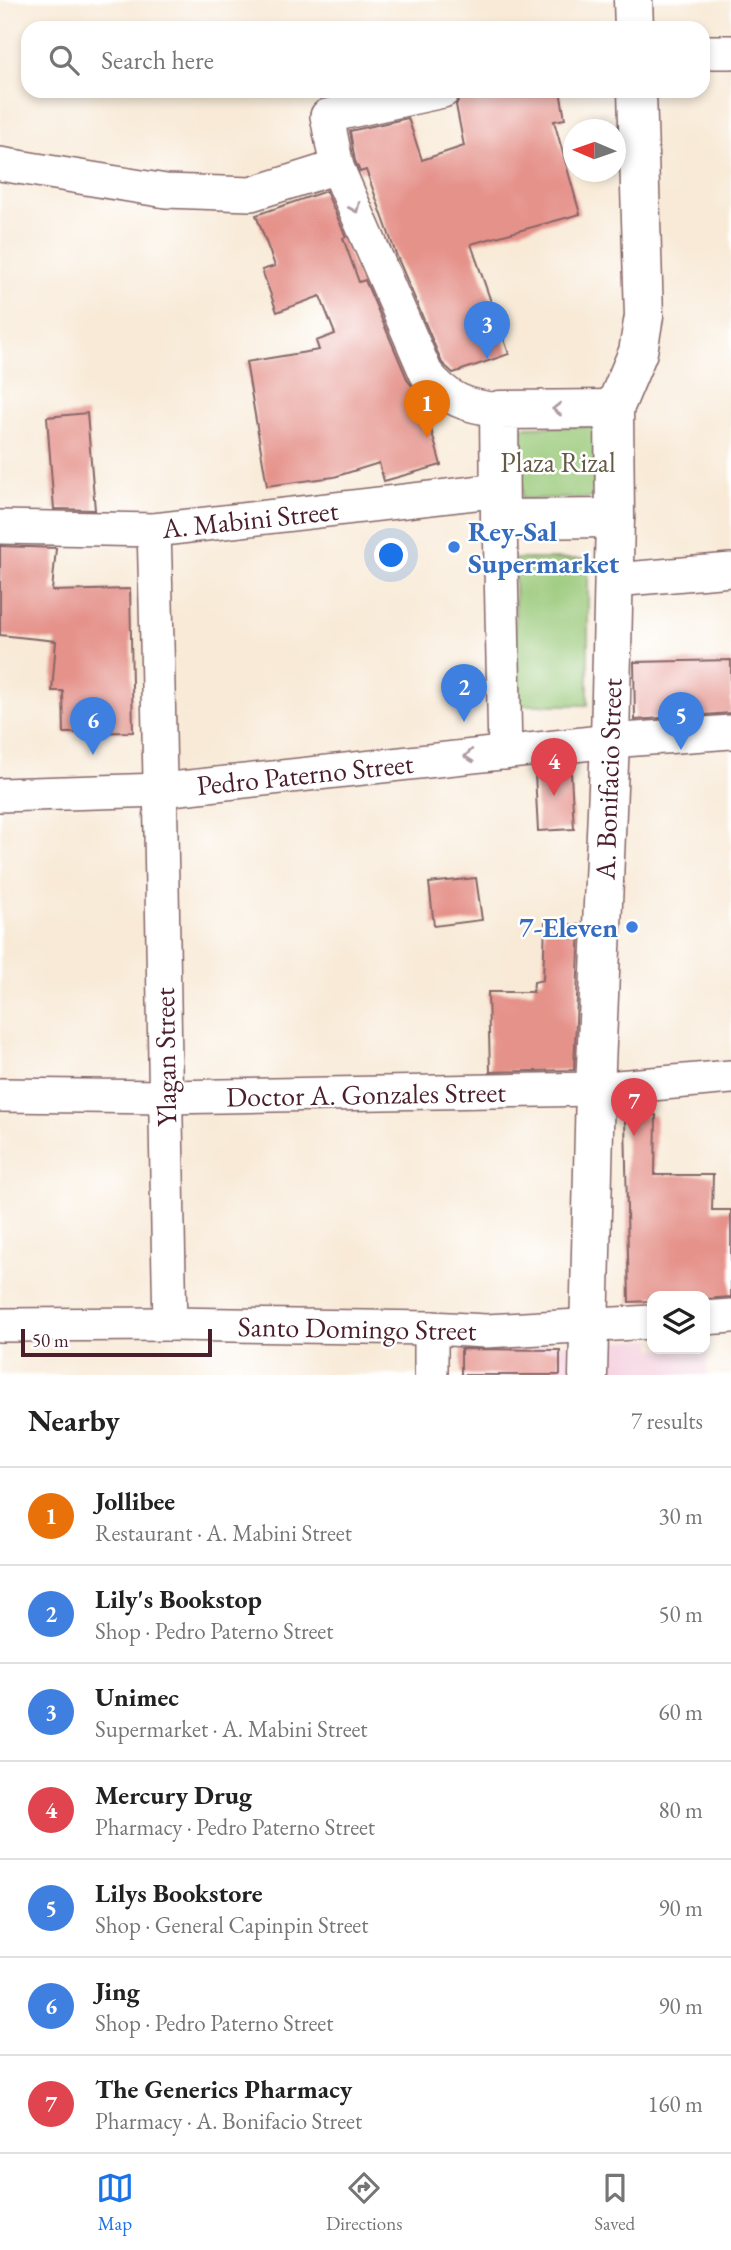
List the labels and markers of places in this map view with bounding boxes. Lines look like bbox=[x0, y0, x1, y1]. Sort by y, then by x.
pin: 3 bbox=[464, 301, 510, 359]
pin: 1 bbox=[404, 380, 450, 438]
place label: Rey-Sal Supermarket bbox=[468, 513, 620, 581]
marker: Rey-Sal Supermarket bbox=[446, 539, 462, 555]
pin: 2 bbox=[441, 664, 487, 722]
pin: 5 bbox=[658, 692, 704, 750]
pin: 6 bbox=[70, 697, 116, 755]
pin: 4 bbox=[531, 738, 577, 796]
place label: 7-Eleven bbox=[519, 909, 618, 945]
marker: 7-Eleven bbox=[624, 919, 640, 935]
pin: 7 bbox=[611, 1078, 657, 1136]

